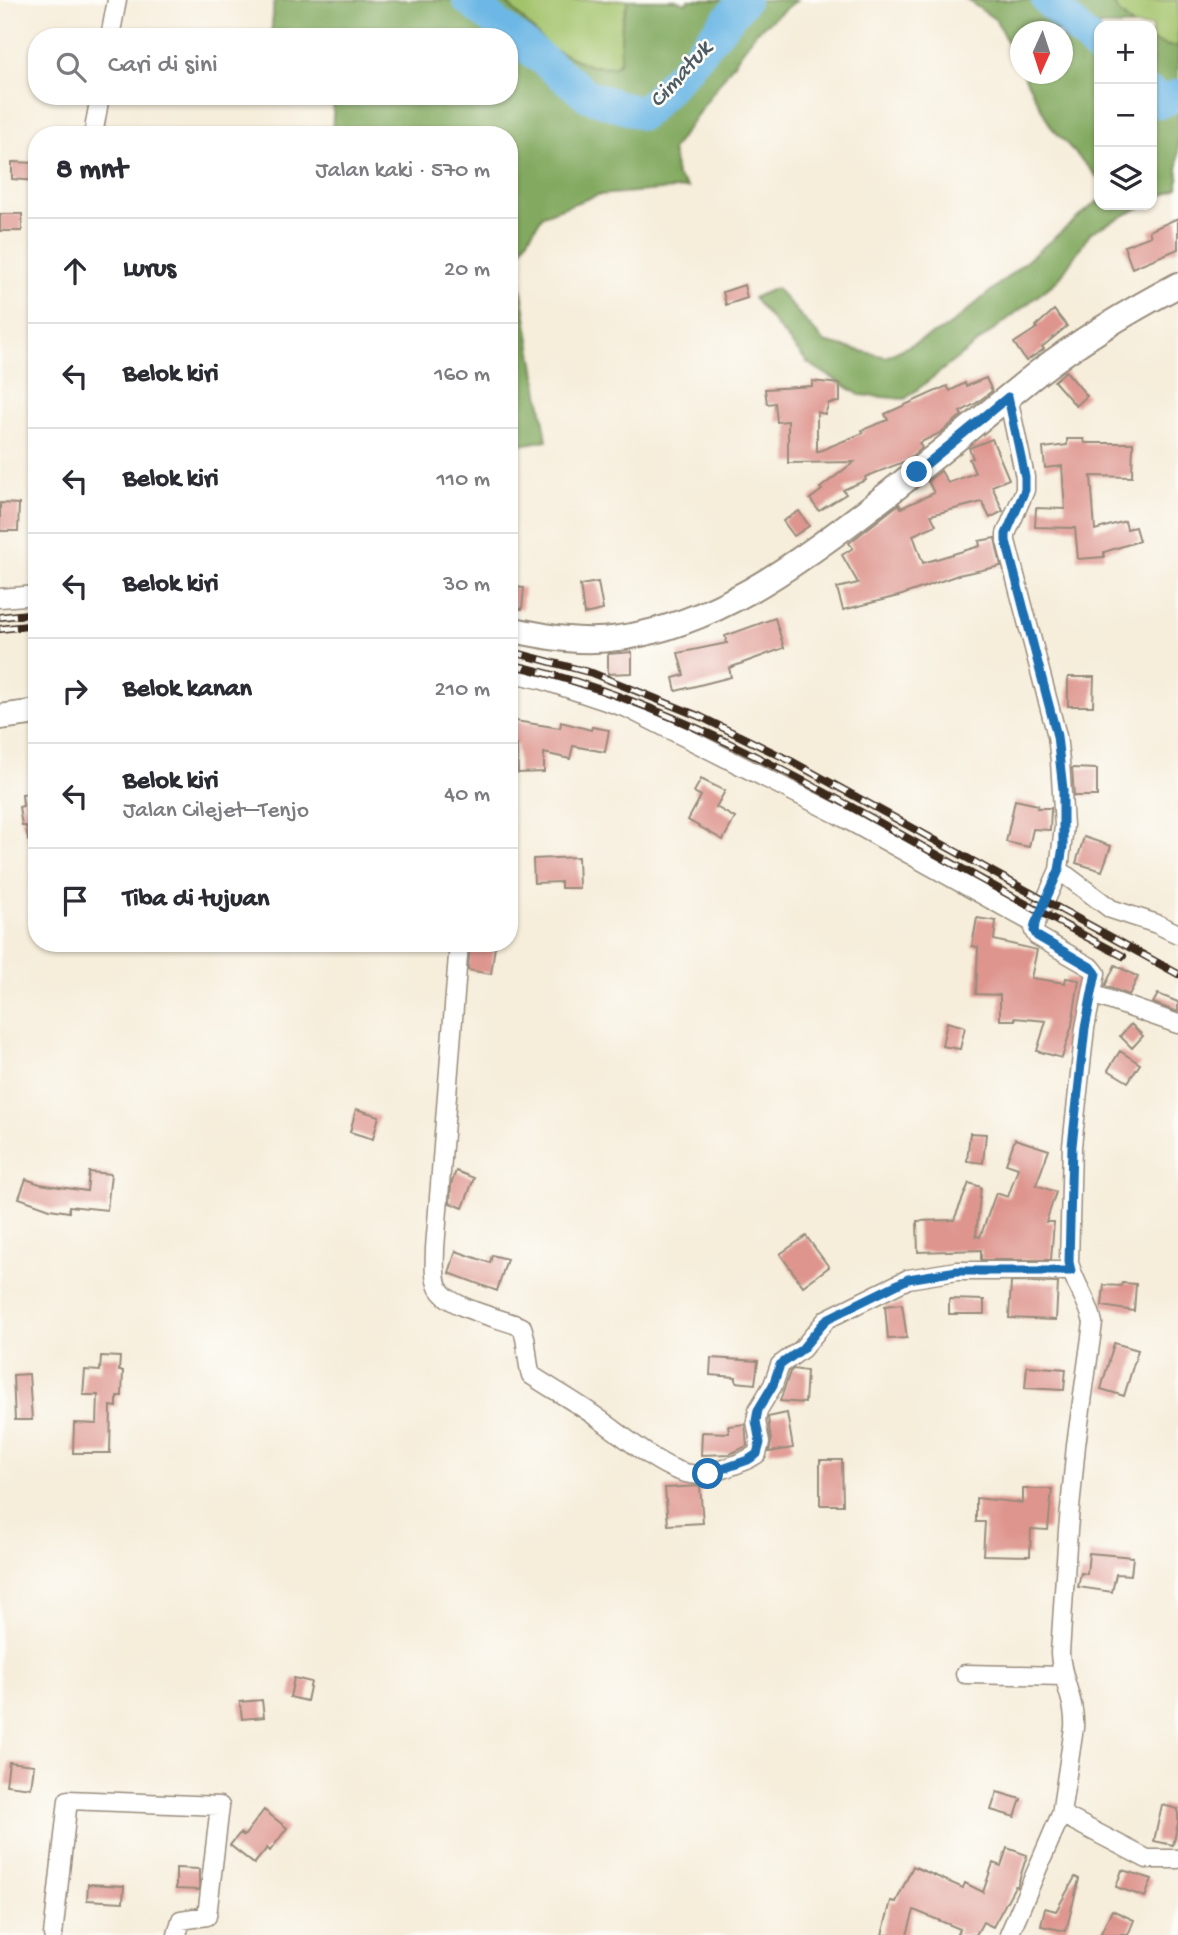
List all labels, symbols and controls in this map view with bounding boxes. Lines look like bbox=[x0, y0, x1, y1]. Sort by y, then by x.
north arrow bbox=[1010, 21, 1073, 84]
map controls bbox=[1094, 21, 1157, 210]
button: + bbox=[1094, 21, 1157, 84]
search box bbox=[28, 28, 518, 105]
water label: Cimatuk bbox=[644, 34, 721, 115]
icon: search bbox=[52, 48, 90, 86]
text: Cari di sini bbox=[108, 51, 218, 82]
button: − bbox=[1094, 84, 1157, 147]
button: layers bbox=[1094, 147, 1157, 210]
text: 8 mnt bbox=[56, 154, 127, 189]
text: Jalan kaki · 570 m bbox=[316, 158, 490, 185]
icon: ahead bbox=[56, 252, 94, 290]
text: Lurus bbox=[123, 255, 176, 286]
text: 20 m bbox=[444, 257, 490, 284]
icon: left bbox=[56, 357, 94, 395]
text: Belok kiri bbox=[123, 360, 219, 391]
text: 160 m bbox=[434, 362, 490, 389]
route end bbox=[901, 456, 932, 487]
icon: left bbox=[56, 462, 94, 500]
text: Belok kiri bbox=[123, 465, 219, 496]
text: 110 m bbox=[437, 467, 490, 494]
icon: left bbox=[56, 567, 94, 605]
text: Belok kiri bbox=[123, 570, 219, 601]
text: 30 m bbox=[443, 572, 490, 599]
icon: right bbox=[56, 672, 94, 710]
text: Belok kanan bbox=[123, 675, 252, 706]
text: 210 m bbox=[435, 677, 490, 704]
text: Belok kiri bbox=[123, 767, 219, 798]
icon: left bbox=[56, 777, 94, 815]
text: 40 m bbox=[444, 782, 490, 809]
text: Jalan Cilejet–Tenjo bbox=[123, 798, 309, 825]
icon: arrive bbox=[56, 882, 94, 920]
text: Tiba di tujuan bbox=[123, 885, 269, 916]
route start bbox=[692, 1458, 723, 1489]

